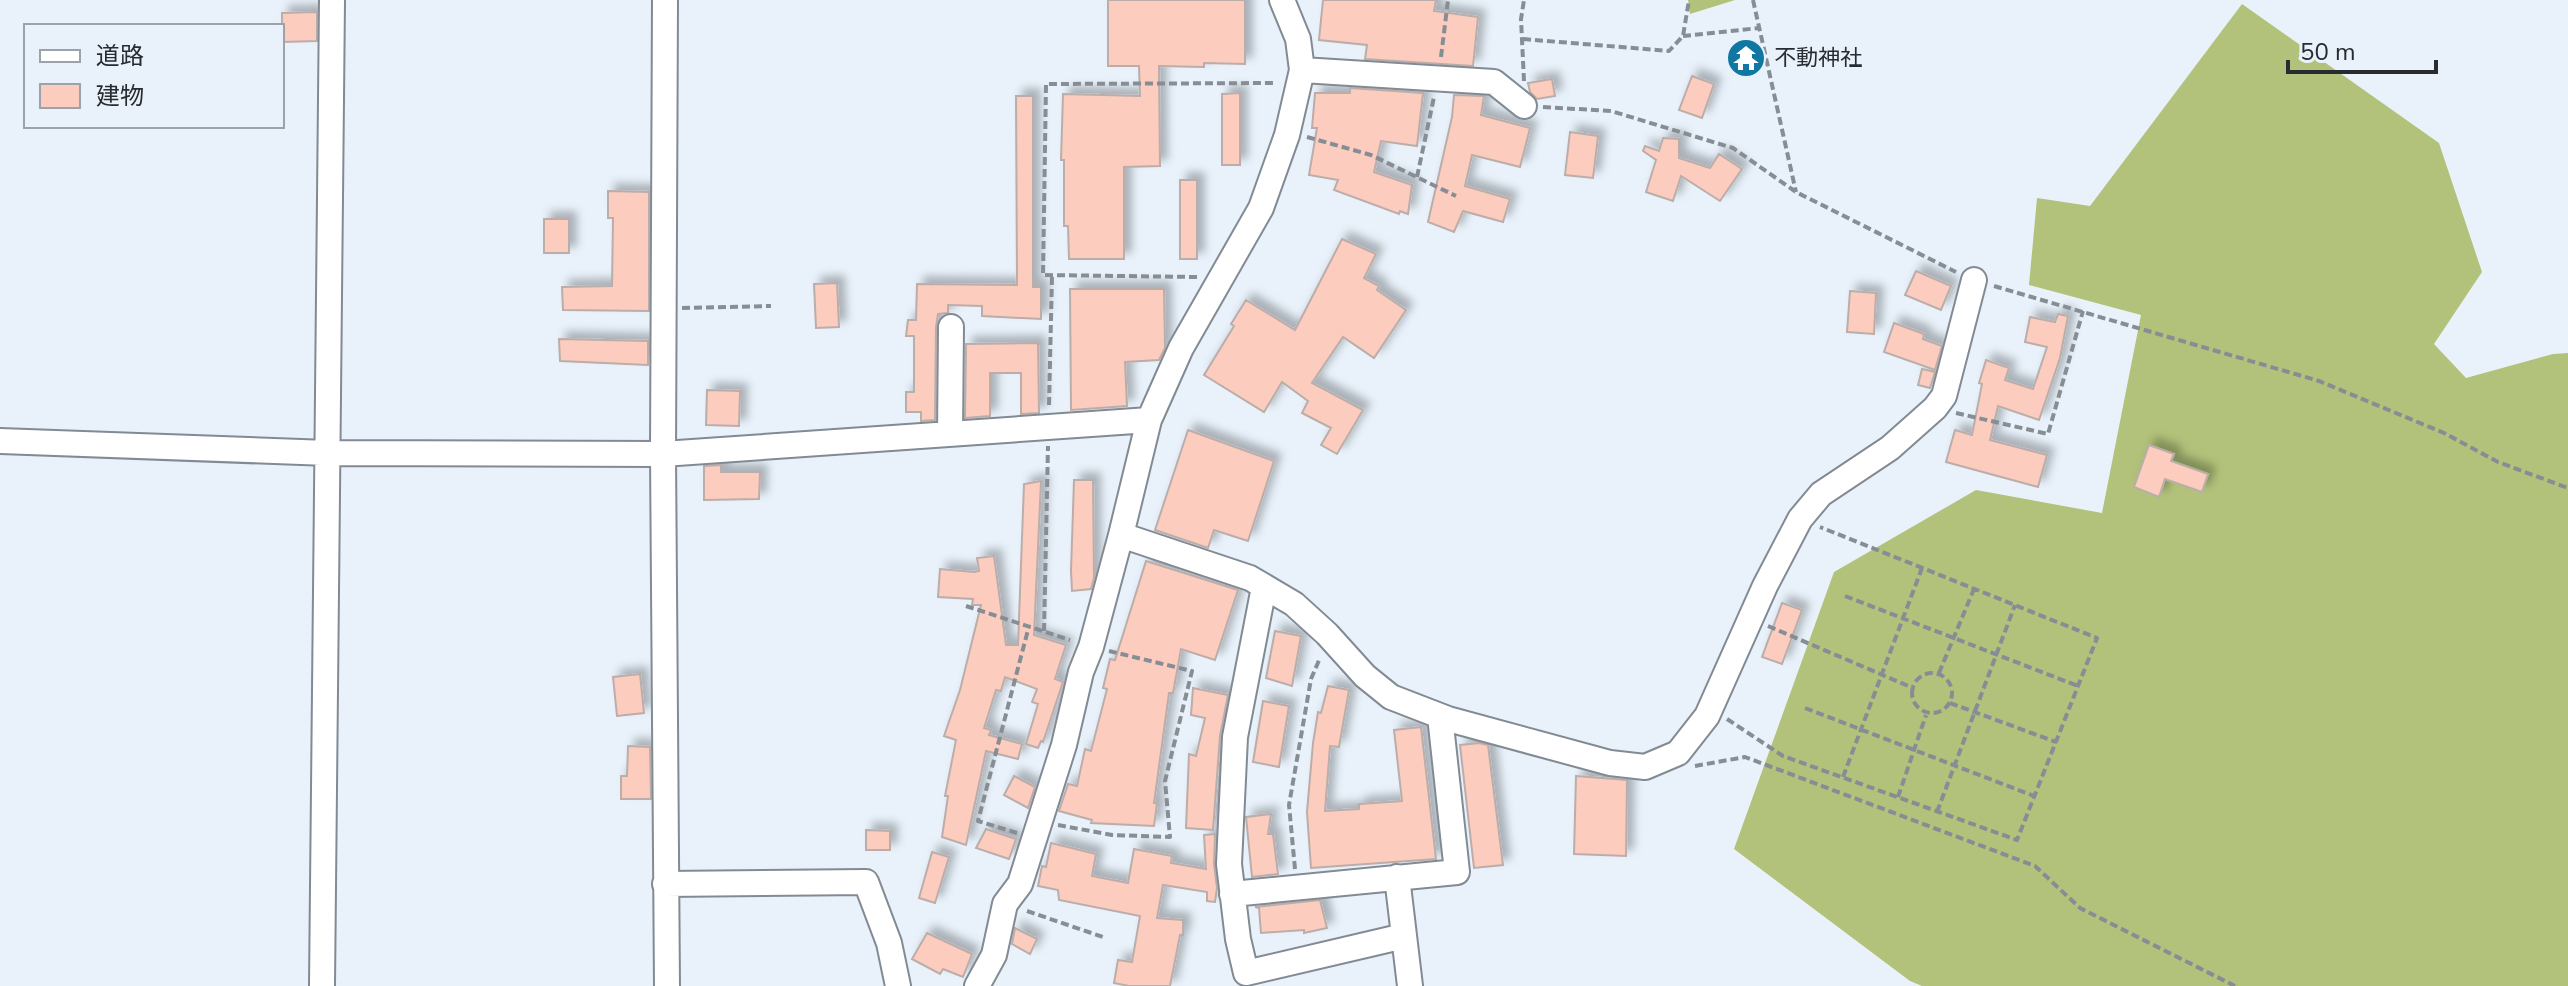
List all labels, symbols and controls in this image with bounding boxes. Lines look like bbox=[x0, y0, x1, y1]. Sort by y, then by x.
legend bbox=[24, 24, 284, 128]
scale bar bbox=[2288, 24, 2436, 74]
text: 50 m bbox=[2300, 36, 2356, 68]
temple icon: 不動神社 bbox=[1725, 37, 1767, 79]
text: 道路 bbox=[96, 40, 144, 72]
place label: 不動神社 bbox=[1774, 43, 1862, 73]
text: 建物 bbox=[96, 80, 144, 112]

